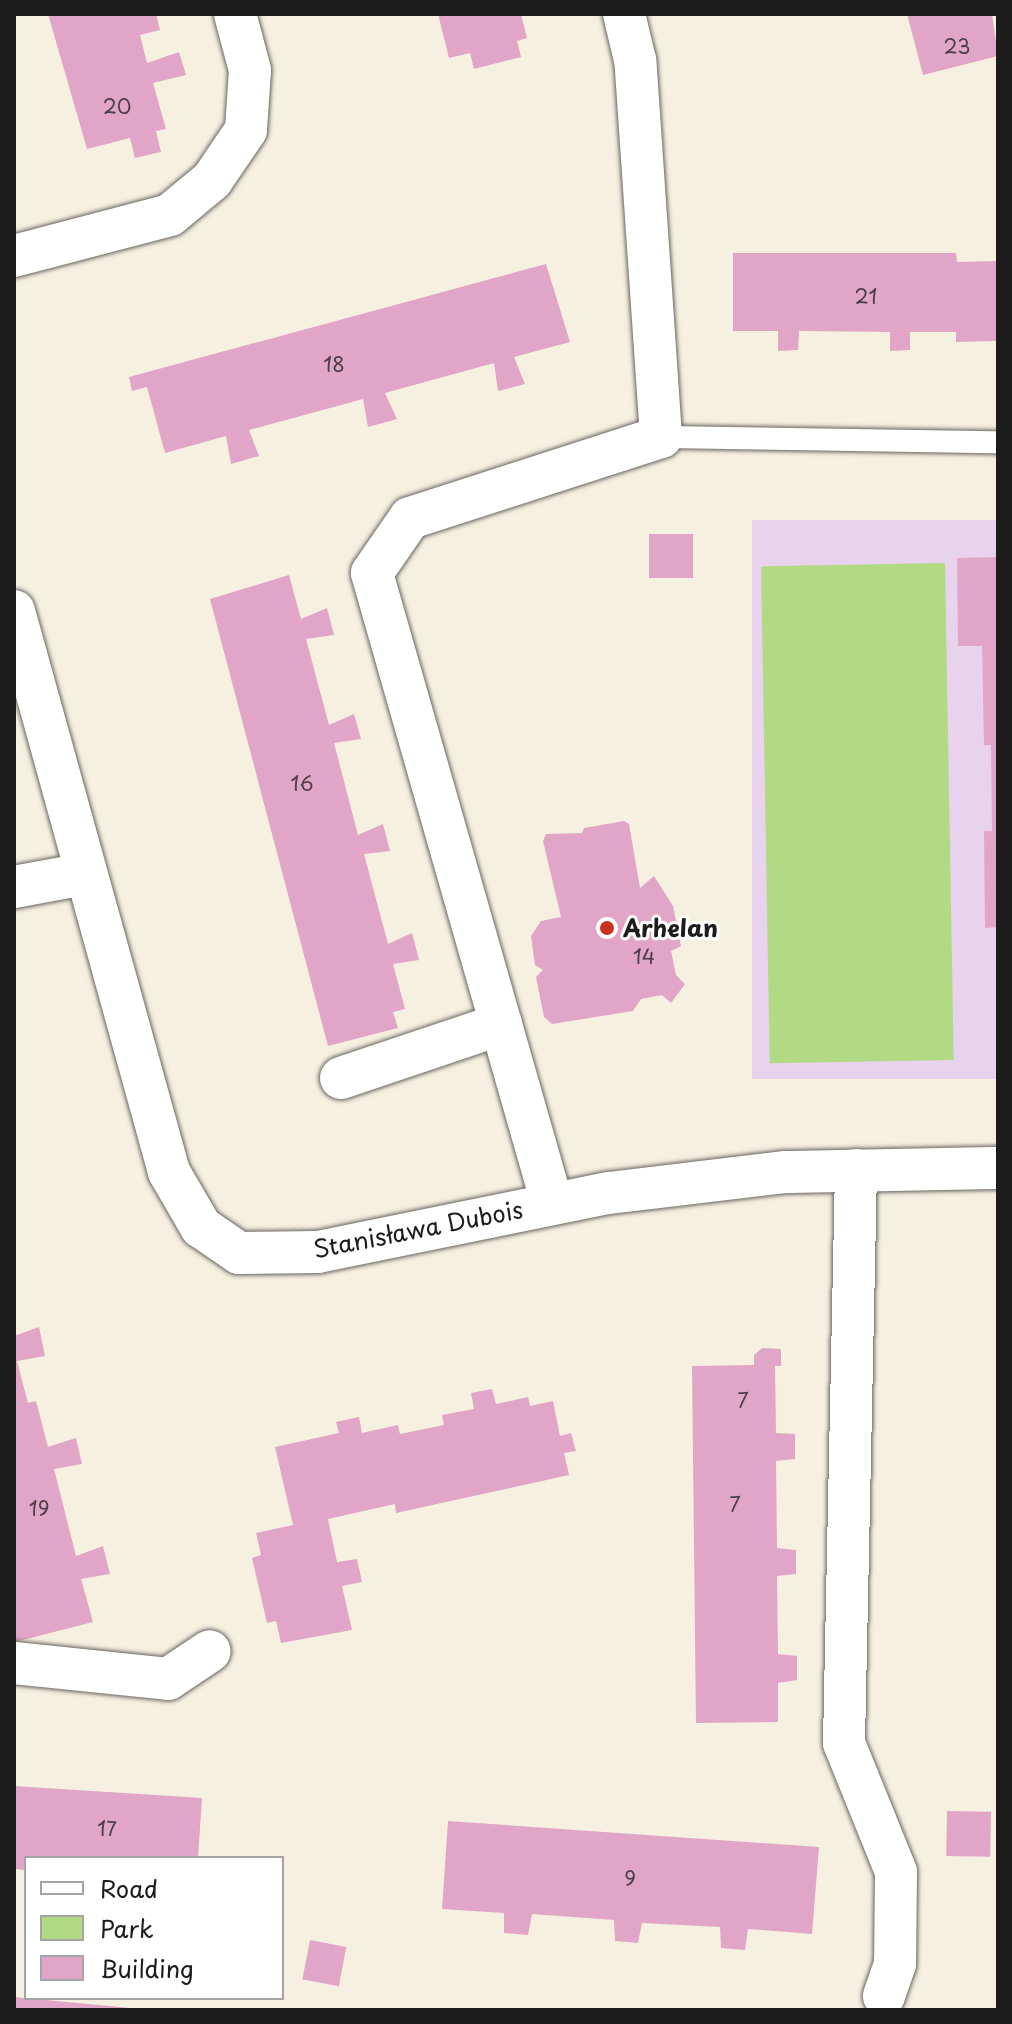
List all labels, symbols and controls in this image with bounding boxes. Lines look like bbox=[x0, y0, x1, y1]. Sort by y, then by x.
house number: 23 bbox=[943, 34, 971, 58]
house number: 20 bbox=[103, 94, 131, 118]
house number: 21 bbox=[854, 284, 878, 308]
house number: 18 bbox=[323, 352, 345, 376]
house number: 16 bbox=[291, 771, 313, 795]
place label: Arhelan bbox=[623, 914, 718, 942]
marker: Arhelan bbox=[598, 919, 616, 937]
house number: 14 bbox=[633, 944, 655, 968]
street label: Stanisława Dubois bbox=[311, 1195, 525, 1263]
house number: 7 bbox=[737, 1388, 749, 1412]
house number: 7 bbox=[729, 1492, 741, 1516]
house number: 19 bbox=[29, 1496, 49, 1520]
house number: 17 bbox=[97, 1816, 117, 1840]
legend bbox=[24, 1856, 284, 2000]
house number: 9 bbox=[624, 1866, 636, 1890]
text: Road bbox=[100, 1870, 158, 1906]
text: Park bbox=[100, 1910, 154, 1946]
text: Building bbox=[100, 1950, 194, 1986]

